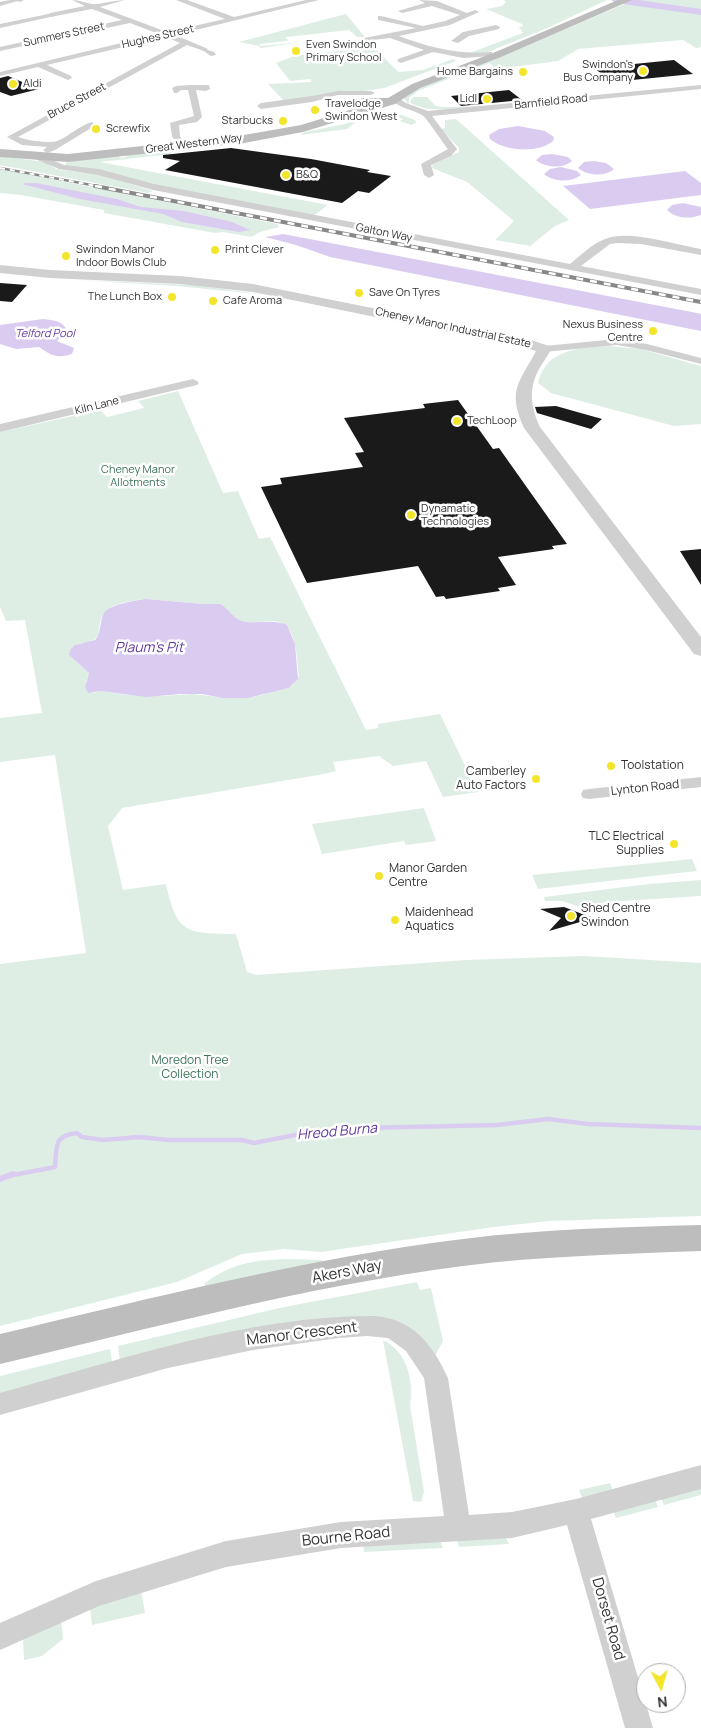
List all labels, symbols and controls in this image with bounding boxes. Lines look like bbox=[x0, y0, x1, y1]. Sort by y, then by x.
street label: Summers Street bbox=[22, 20, 106, 50]
street label: Hughes Street bbox=[121, 22, 195, 52]
place label: Even Swindon Primary School bbox=[306, 38, 381, 64]
marker: Even Swindon Primary School bbox=[290, 45, 302, 57]
place label: Swindon's Bus Company bbox=[563, 58, 633, 84]
place label: Home Bargains bbox=[437, 65, 513, 79]
marker: Swindon's Bus Company bbox=[637, 65, 649, 77]
marker: Home Bargains bbox=[517, 66, 529, 78]
place label: Aldi bbox=[23, 77, 42, 91]
marker: Aldi bbox=[7, 78, 19, 90]
street label: Bruce Street bbox=[46, 80, 108, 122]
place label: Lidl bbox=[460, 92, 477, 106]
street label: Barnfield Road bbox=[514, 92, 588, 112]
marker: Lidl bbox=[481, 93, 493, 105]
place label: Travelodge Swindon West bbox=[325, 97, 397, 123]
marker: Travelodge Swindon West bbox=[309, 104, 321, 116]
place label: Starbucks bbox=[221, 114, 273, 128]
marker: Starbucks bbox=[277, 115, 289, 127]
place label: Screwfix bbox=[106, 122, 150, 136]
marker: Screwfix bbox=[90, 123, 102, 135]
street label: Great Western Way bbox=[145, 132, 243, 156]
place label: B&Q bbox=[296, 168, 318, 182]
marker: B&Q bbox=[280, 169, 292, 181]
street label: Galton Way bbox=[355, 221, 413, 245]
place label: Swindon Manor Indoor Bowls Club bbox=[76, 243, 166, 269]
place label: Print Clever bbox=[225, 243, 284, 257]
marker: Print Clever bbox=[209, 244, 221, 256]
marker: Swindon Manor Indoor Bowls Club bbox=[60, 250, 72, 262]
place label: Save On Tyres bbox=[369, 286, 440, 300]
marker: Save On Tyres bbox=[353, 287, 365, 299]
place label: The Lunch Box bbox=[88, 290, 162, 304]
marker: The Lunch Box bbox=[166, 291, 178, 303]
place label: Cafe Aroma bbox=[223, 294, 282, 308]
marker: Cafe Aroma bbox=[207, 295, 219, 307]
street label: Cheney Manor Industrial Estate bbox=[374, 305, 532, 351]
place label: Nexus Business Centre bbox=[563, 318, 643, 344]
marker: Nexus Business Centre bbox=[647, 325, 659, 337]
water label: Telford Pool bbox=[15, 327, 75, 341]
street label: Kiln Lane bbox=[74, 394, 120, 418]
place label: TechLoop bbox=[467, 414, 517, 428]
marker: TechLoop bbox=[451, 415, 463, 427]
park label: Cheney Manor Allotments bbox=[101, 463, 175, 489]
place label: Dynamatic Technologies bbox=[421, 502, 489, 528]
marker: Dynamatic Technologies bbox=[405, 509, 417, 521]
water label: Plaum's Pit bbox=[115, 640, 183, 656]
place label: Toolstation bbox=[621, 759, 684, 773]
marker: Toolstation bbox=[605, 760, 617, 772]
place label: Camberley Auto Factors bbox=[456, 765, 526, 793]
marker: Camberley Auto Factors bbox=[530, 773, 542, 785]
street label: Lynton Road bbox=[610, 777, 680, 799]
place label: TLC Electrical Supplies bbox=[588, 830, 664, 858]
marker: TLC Electrical Supplies bbox=[668, 838, 680, 850]
place label: Manor Garden Centre bbox=[389, 862, 467, 890]
marker: Manor Garden Centre bbox=[373, 870, 385, 882]
place label: Shed Centre Swindon bbox=[581, 902, 651, 930]
place label: Maidenhead Aquatics bbox=[405, 906, 473, 934]
marker: Shed Centre Swindon bbox=[565, 910, 577, 922]
marker: Maidenhead Aquatics bbox=[389, 914, 401, 926]
park label: Moredon Tree Collection bbox=[152, 1054, 228, 1082]
water label: Hreod Burna bbox=[296, 1120, 378, 1144]
street label: Akers Way bbox=[311, 1256, 383, 1288]
street label: Manor Crescent bbox=[246, 1318, 358, 1350]
street label: Bourne Road bbox=[301, 1523, 391, 1551]
street label: Dorset Road bbox=[588, 1576, 628, 1662]
north arrow bbox=[636, 1663, 686, 1713]
text: N bbox=[657, 1692, 669, 1712]

